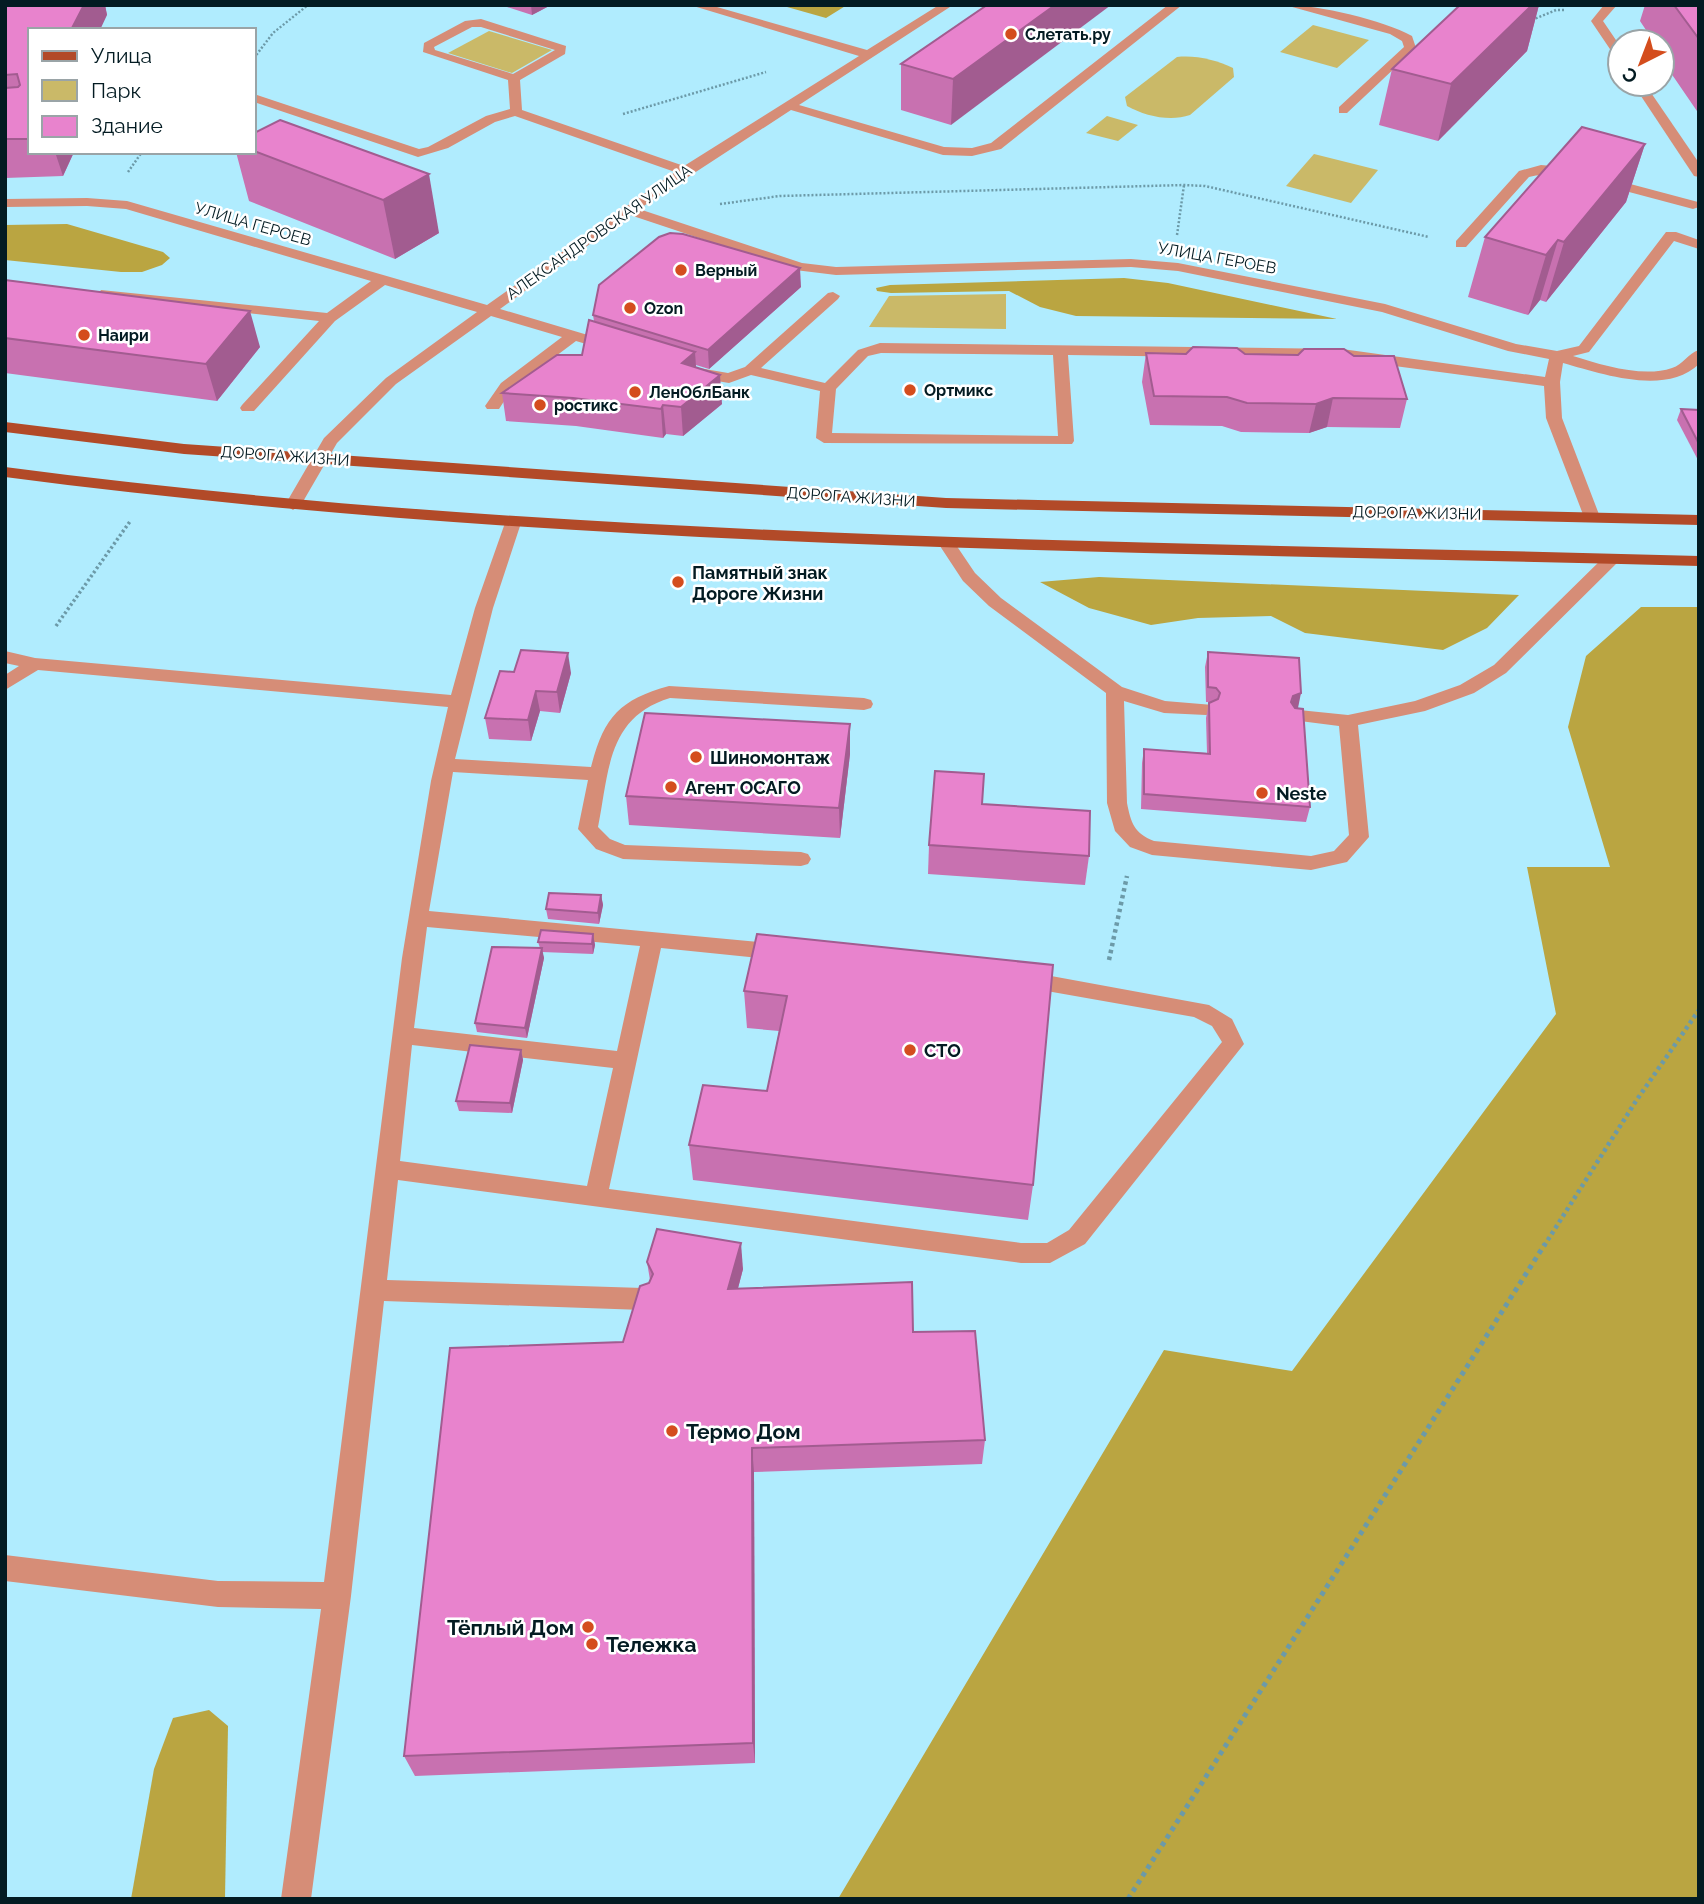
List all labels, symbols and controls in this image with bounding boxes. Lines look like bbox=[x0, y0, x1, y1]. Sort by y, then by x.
place label: Слетать.ру bbox=[1025, 25, 1111, 44]
marker: Слетать.ру bbox=[1003, 26, 1019, 42]
legend bbox=[28, 28, 256, 154]
north arrow bbox=[1606, 28, 1676, 98]
text: Улица bbox=[91, 43, 152, 68]
text: С bbox=[1617, 63, 1642, 88]
text: Парк bbox=[91, 78, 141, 103]
text: Здание bbox=[91, 113, 163, 138]
street label: АЛЕКСАНДРОВСКАЯ УЛИЦА bbox=[503, 160, 696, 303]
street label: УЛИЦА ГЕРОЕВ bbox=[193, 198, 313, 250]
street label: УЛИЦА ГЕРОЕВ bbox=[1156, 238, 1278, 278]
place label: Верный bbox=[695, 261, 757, 280]
marker: Верный bbox=[673, 262, 689, 278]
place label: Ozon bbox=[644, 299, 683, 318]
marker: Ozon bbox=[622, 300, 638, 316]
place label: Наири bbox=[98, 326, 149, 345]
marker: Наири bbox=[76, 327, 92, 343]
place label: Ортмикс bbox=[924, 381, 993, 400]
marker: Ортмикс bbox=[902, 382, 918, 398]
place label: ЛенОблБанк bbox=[649, 383, 750, 402]
marker: ЛенОблБанк bbox=[627, 384, 643, 400]
place label: ростикс bbox=[554, 396, 618, 415]
marker: ростикс bbox=[532, 397, 548, 413]
street label: ДОРОГА ЖИЗНИ bbox=[220, 442, 350, 470]
street label: ДОРОГА ЖИЗНИ bbox=[786, 483, 916, 511]
street label: ДОРОГА ЖИЗНИ bbox=[1352, 502, 1482, 524]
place label: Памятный знак Дороге Жизни bbox=[692, 562, 828, 604]
marker: Памятный знак Дороге Жизни bbox=[670, 574, 686, 590]
place label: Шиномонтаж bbox=[710, 747, 831, 768]
marker: Шиномонтаж bbox=[688, 749, 704, 765]
place label: Агент ОСАГО bbox=[685, 777, 801, 798]
marker: Агент ОСАГО bbox=[663, 779, 679, 795]
place label: Neste bbox=[1276, 783, 1327, 804]
marker: Neste bbox=[1254, 785, 1270, 801]
place label: СТО bbox=[924, 1040, 961, 1061]
marker: СТО bbox=[902, 1042, 918, 1058]
place label: Термо Дом bbox=[686, 1419, 801, 1444]
marker: Термо Дом bbox=[664, 1423, 680, 1439]
place label: Тёплый Дом bbox=[447, 1615, 574, 1640]
marker: Тёплый Дом bbox=[580, 1619, 596, 1635]
place label: Тележка bbox=[606, 1632, 696, 1657]
marker: Тележка bbox=[584, 1636, 600, 1652]

